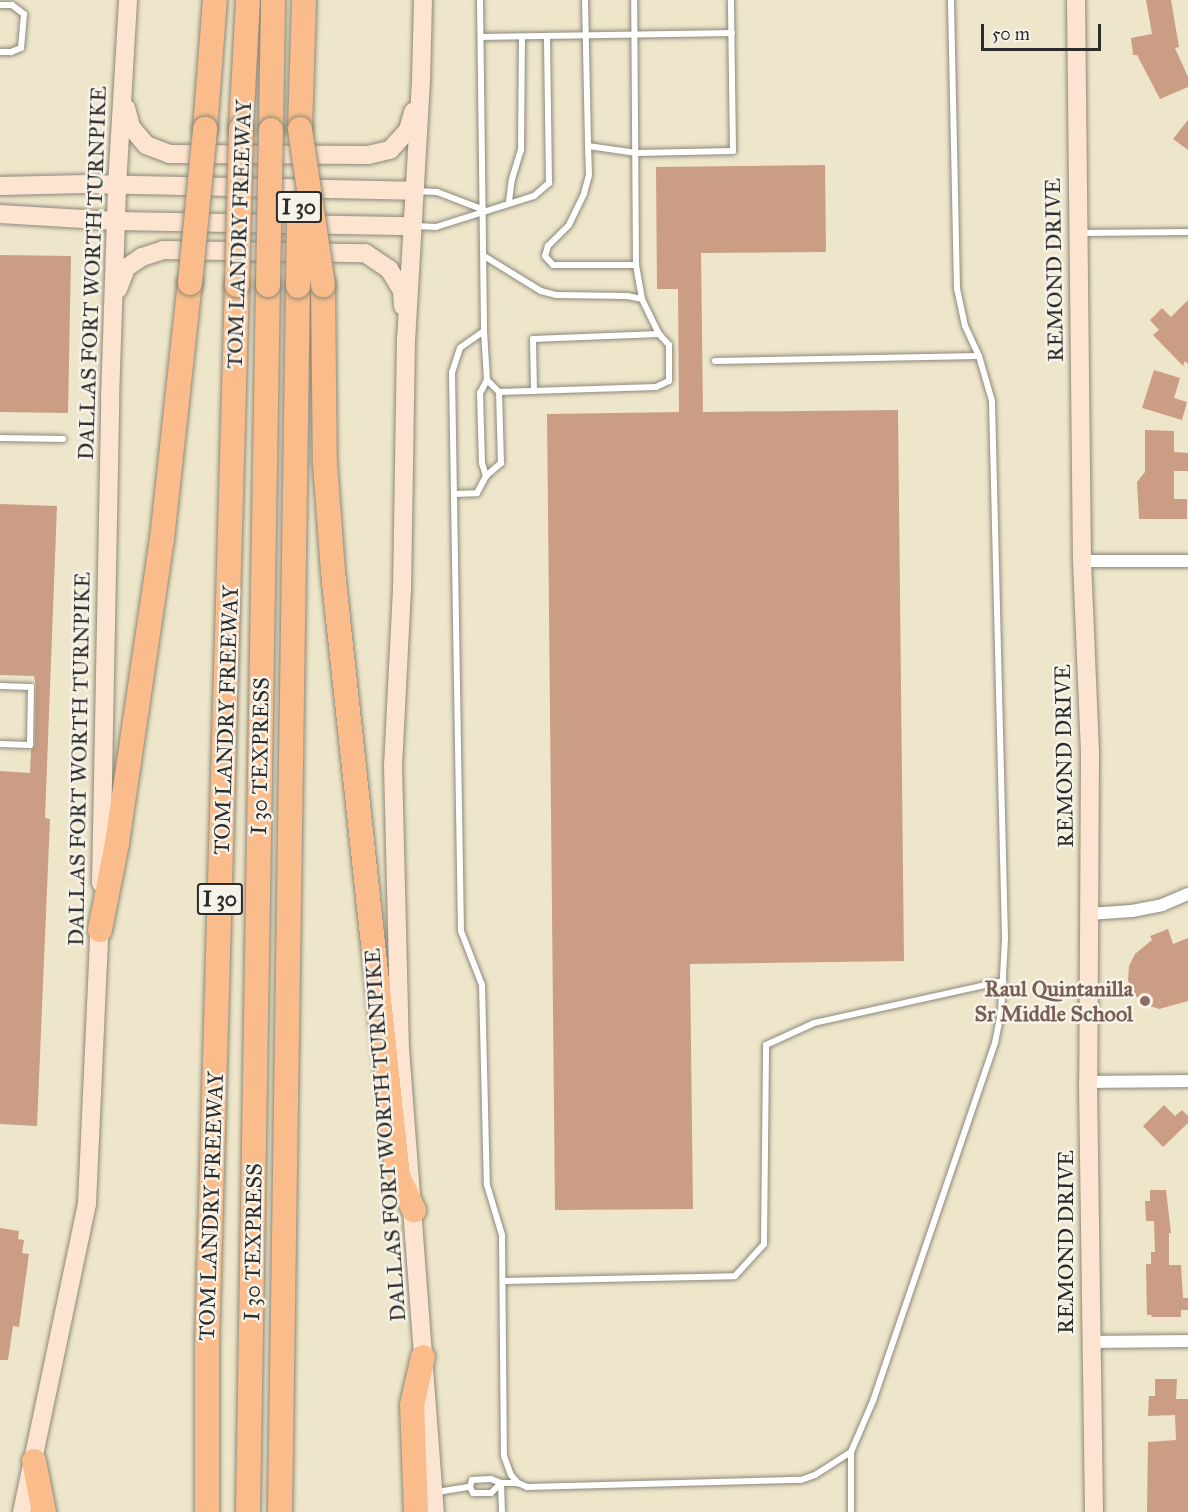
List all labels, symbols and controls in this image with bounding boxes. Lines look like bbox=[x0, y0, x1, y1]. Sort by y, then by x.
scale bar bbox=[984, 12, 1104, 50]
text: 50 m bbox=[992, 23, 1030, 45]
street label: DALLAS FORT WORTH TURNPIKE bbox=[72, 86, 112, 460]
street label: TOM LANDRY FREEWAY bbox=[221, 99, 257, 369]
street label: REMOND DRIVE bbox=[1039, 178, 1069, 362]
road number: I 30 bbox=[275, 189, 323, 225]
street label: DALLAS FORT WORTH TURNPIKE bbox=[63, 572, 95, 946]
street label: TOM LANDRY FREEWAY bbox=[208, 585, 244, 855]
street label: REMOND DRIVE bbox=[1049, 664, 1079, 848]
street label: I 30 TEXPRESS bbox=[245, 677, 275, 835]
road number: I 30 bbox=[196, 881, 244, 917]
street label: DALLAS FORT WORTH TURNPIKE bbox=[359, 947, 411, 1323]
place label: Raul Quintanilla Sr Middle School bbox=[974, 975, 1133, 1026]
marker: Raul Quintanilla Sr Middle School bbox=[1138, 994, 1152, 1008]
street label: TOM LANDRY FREEWAY bbox=[193, 1071, 229, 1341]
street label: REMOND DRIVE bbox=[1053, 1150, 1079, 1334]
street label: I 30 TEXPRESS bbox=[238, 1163, 268, 1321]

